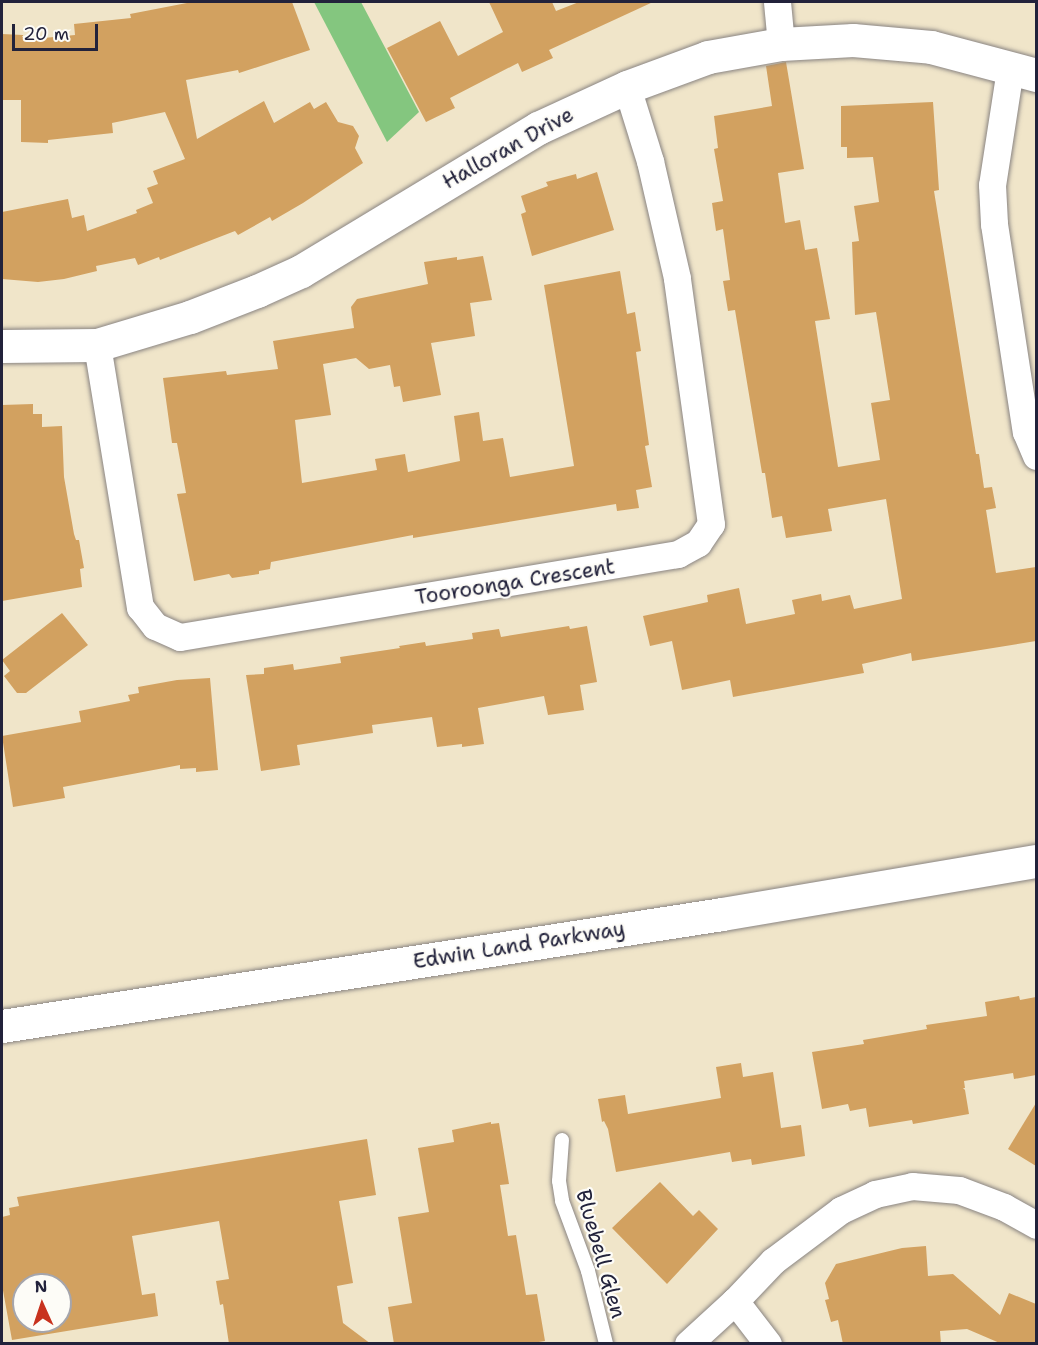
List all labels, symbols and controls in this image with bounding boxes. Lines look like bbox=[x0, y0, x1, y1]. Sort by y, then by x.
scale bar bbox=[15, 12, 100, 50]
text: 20 m bbox=[23, 22, 69, 46]
street label: Halloran Drive bbox=[438, 102, 578, 194]
street label: Tooroonga Crescent bbox=[413, 554, 617, 610]
street label: Edwin Land Parkway bbox=[411, 916, 627, 974]
street label: Bluebell Glen bbox=[571, 1187, 631, 1321]
north arrow bbox=[12, 1273, 72, 1333]
text: N bbox=[34, 1276, 48, 1297]

